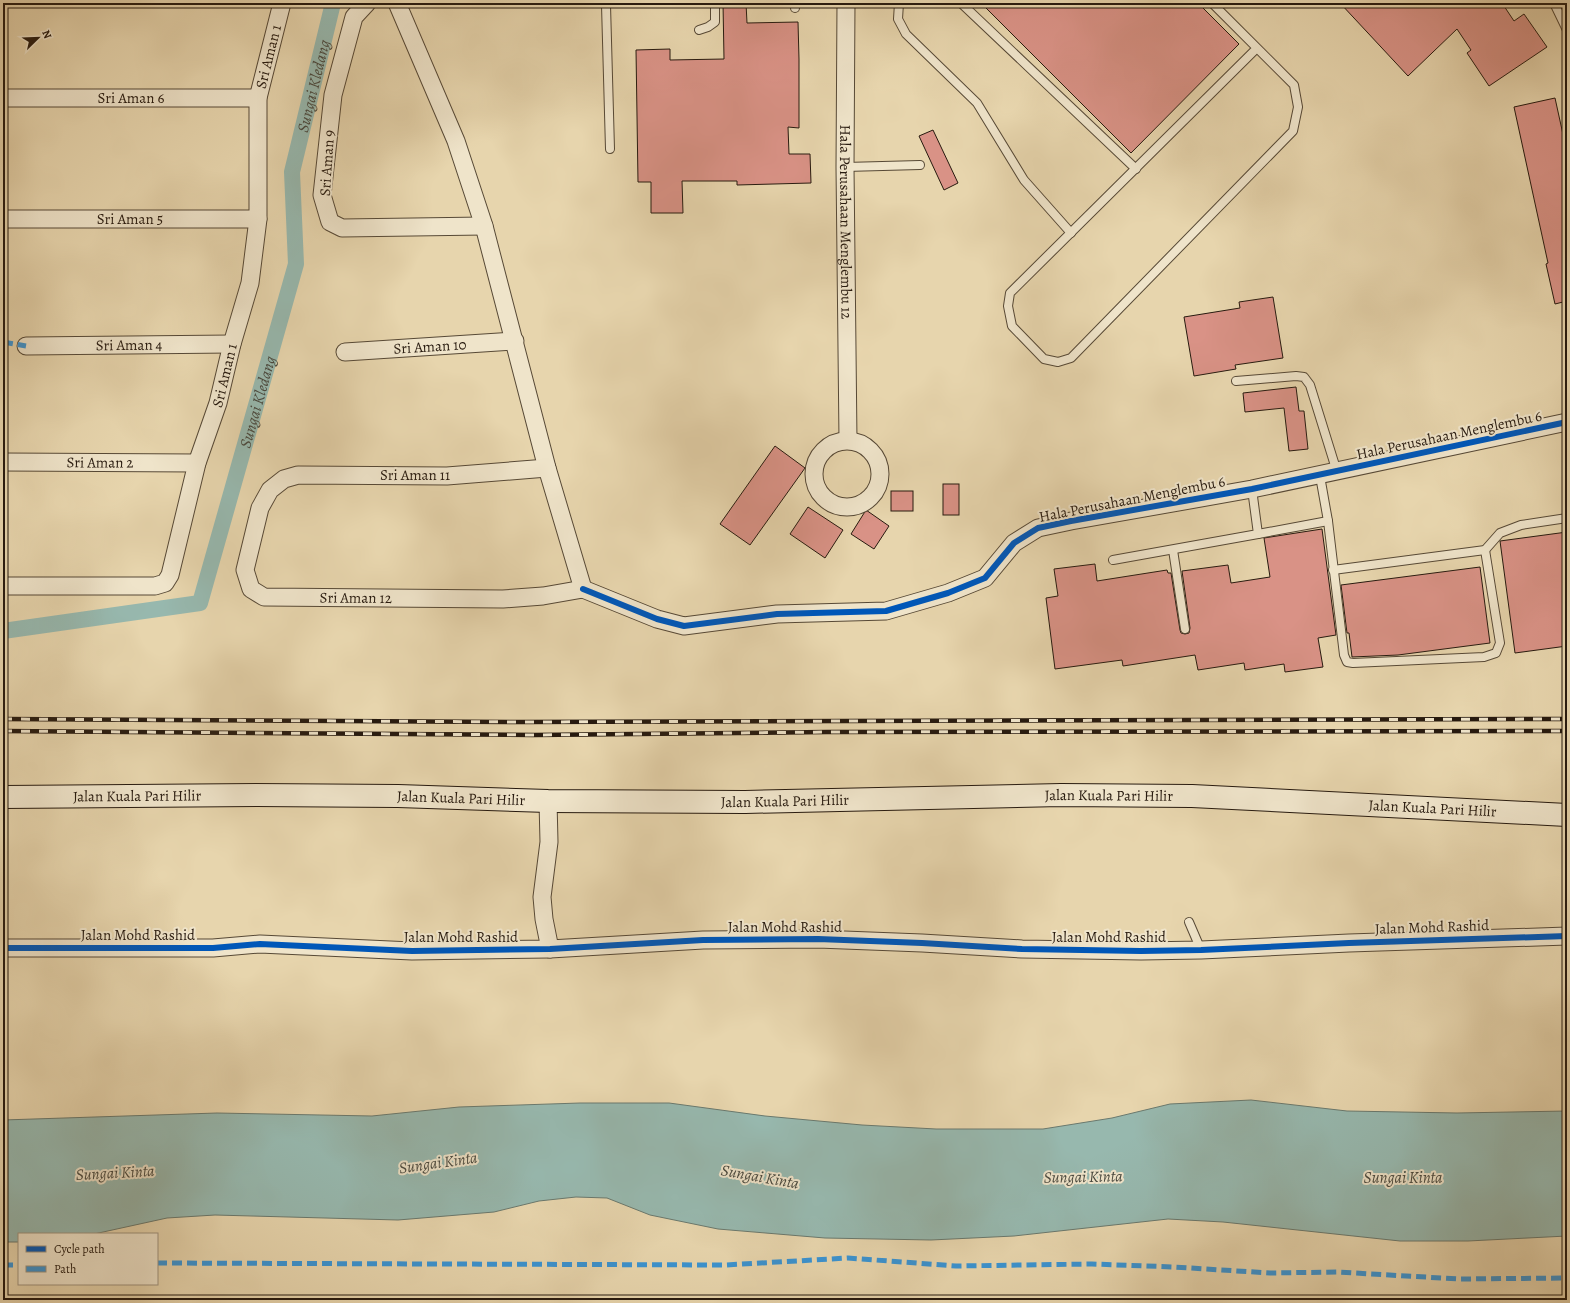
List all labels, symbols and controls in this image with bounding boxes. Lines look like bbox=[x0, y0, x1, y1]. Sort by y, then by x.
north arrow bbox=[18, 18, 58, 58]
street label: Sri Aman 1 bbox=[251, 23, 286, 91]
text: N bbox=[38, 28, 55, 41]
water label: Sungai Kledang bbox=[292, 38, 336, 135]
street label: Sri Aman 6 bbox=[98, 88, 165, 108]
street label: Hala Perusahaan Menglembu 12 bbox=[835, 124, 857, 320]
street label: Sri Aman 9 bbox=[315, 129, 339, 197]
street label: Sri Aman 5 bbox=[97, 209, 163, 229]
street label: Sri Aman 10 bbox=[393, 334, 467, 359]
street label: Sri Aman 4 bbox=[96, 335, 163, 355]
street label: Sri Aman 1 bbox=[207, 341, 242, 410]
water label: Sungai Kledang bbox=[234, 354, 281, 451]
street label: Hala Perusahaan Menglembu 6 bbox=[1354, 406, 1544, 464]
street label: Sri Aman 2 bbox=[66, 452, 134, 473]
street label: Sri Aman 11 bbox=[380, 465, 450, 485]
street label: Hala Perusahaan Menglembu 6 bbox=[1037, 471, 1227, 527]
street label: Sri Aman 12 bbox=[320, 587, 392, 608]
street label: Jalan Kuala Pari Hilir bbox=[73, 785, 201, 806]
street label: Jalan Kuala Pari Hilir bbox=[1044, 785, 1173, 806]
street label: Jalan Kuala Pari Hilir bbox=[397, 786, 526, 810]
street label: Jalan Kuala Pari Hilir bbox=[721, 790, 849, 812]
street label: Jalan Kuala Pari Hilir bbox=[1368, 795, 1497, 821]
street label: Jalan Mohd Rashid bbox=[1374, 915, 1490, 939]
street label: Jalan Mohd Rashid bbox=[728, 917, 843, 937]
street label: Jalan Mohd Rashid bbox=[81, 925, 196, 945]
street label: Jalan Mohd Rashid bbox=[404, 927, 519, 947]
street label: Jalan Mohd Rashid bbox=[1052, 927, 1167, 947]
water label: Sungai Kinta bbox=[398, 1147, 479, 1179]
water label: Sungai Kinta bbox=[719, 1159, 801, 1195]
water label: Sungai Kinta bbox=[75, 1160, 156, 1186]
water label: Sungai Kinta bbox=[1043, 1165, 1123, 1189]
water label: Sungai Kinta bbox=[1364, 1167, 1443, 1189]
legend bbox=[18, 1233, 158, 1285]
text: Cycle path bbox=[54, 1241, 105, 1257]
text: Path bbox=[54, 1261, 77, 1277]

